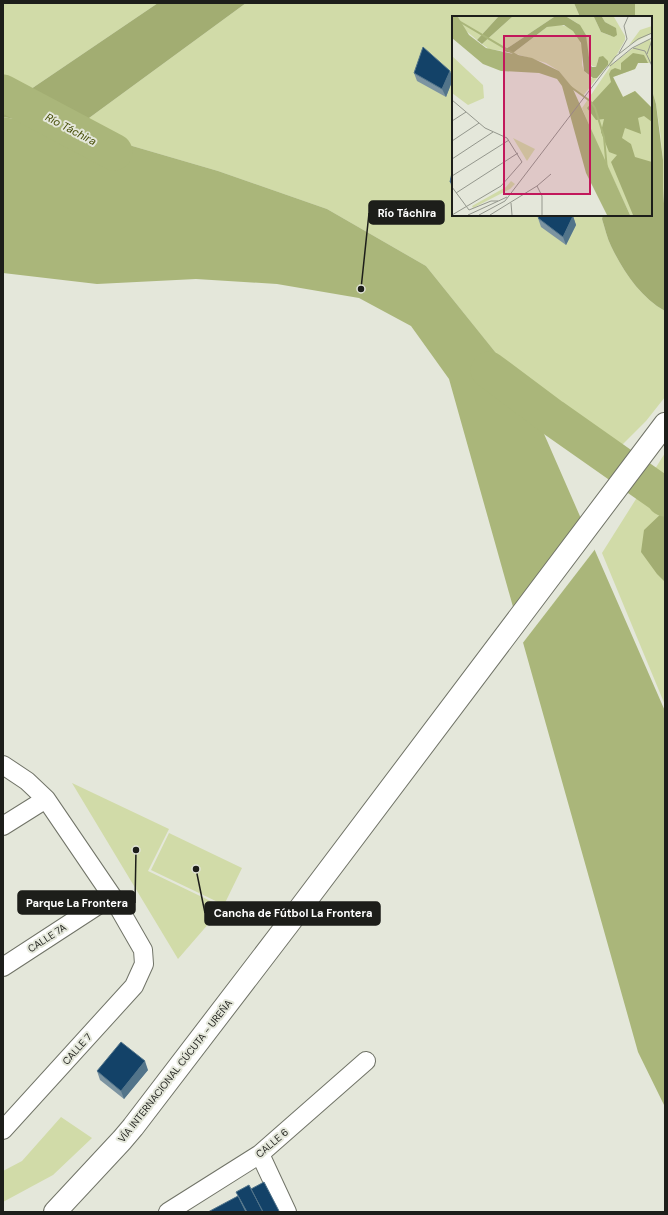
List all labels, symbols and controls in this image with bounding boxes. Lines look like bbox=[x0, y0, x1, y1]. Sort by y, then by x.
inset map bbox=[452, 16, 652, 216]
water label: Río Táchira bbox=[43, 110, 99, 148]
callout: Río Táchira bbox=[369, 201, 444, 224]
text: Río Táchira bbox=[378, 206, 436, 220]
callout: Parque La Frontera bbox=[18, 891, 135, 914]
text: Parque La Frontera bbox=[26, 896, 128, 910]
callout: Cancha de Fútbol La Frontera bbox=[205, 902, 380, 925]
text: Cancha de Fútbol La Frontera bbox=[214, 906, 372, 920]
street label: CALLE 7A bbox=[25, 920, 69, 955]
street label: VÍA INTERNACIONAL CÚCUTA - UREÑA bbox=[115, 997, 235, 1145]
street label: CALLE 7 bbox=[60, 1031, 94, 1067]
street label: CALLE 6 bbox=[253, 1126, 291, 1160]

